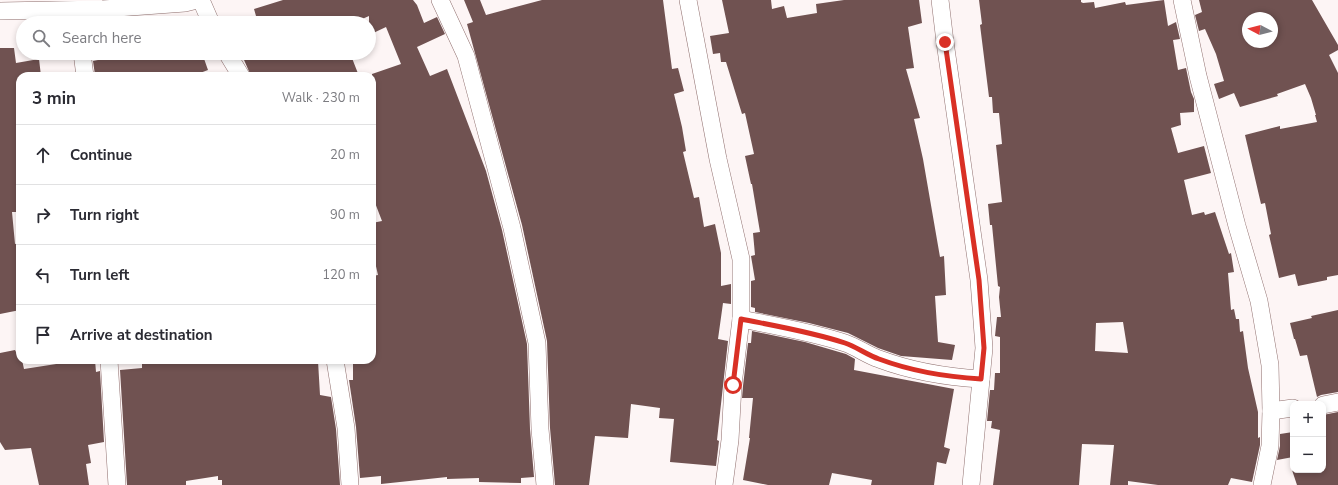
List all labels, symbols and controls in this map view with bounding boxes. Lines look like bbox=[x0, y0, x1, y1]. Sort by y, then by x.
north arrow bbox=[1242, 12, 1278, 48]
search box bbox=[16, 16, 376, 60]
icon: search bbox=[30, 27, 52, 49]
text: Search here bbox=[62, 28, 142, 48]
route end bbox=[936, 33, 954, 51]
text: 3 min bbox=[32, 87, 76, 110]
text: Walk · 230 m bbox=[282, 89, 360, 107]
icon: ahead bbox=[32, 144, 54, 166]
text: Continue bbox=[70, 145, 132, 165]
text: 20 m bbox=[330, 146, 360, 164]
icon: right bbox=[32, 204, 54, 226]
text: Turn right bbox=[70, 205, 139, 225]
text: 90 m bbox=[330, 206, 360, 224]
icon: left bbox=[32, 264, 54, 286]
text: Turn left bbox=[70, 265, 129, 285]
text: 120 m bbox=[322, 266, 360, 284]
icon: arrive bbox=[32, 324, 54, 346]
text: Arrive at destination bbox=[70, 325, 213, 345]
route start bbox=[724, 376, 742, 394]
map controls bbox=[1290, 401, 1326, 473]
button: + bbox=[1290, 401, 1326, 437]
button: − bbox=[1290, 437, 1326, 473]

